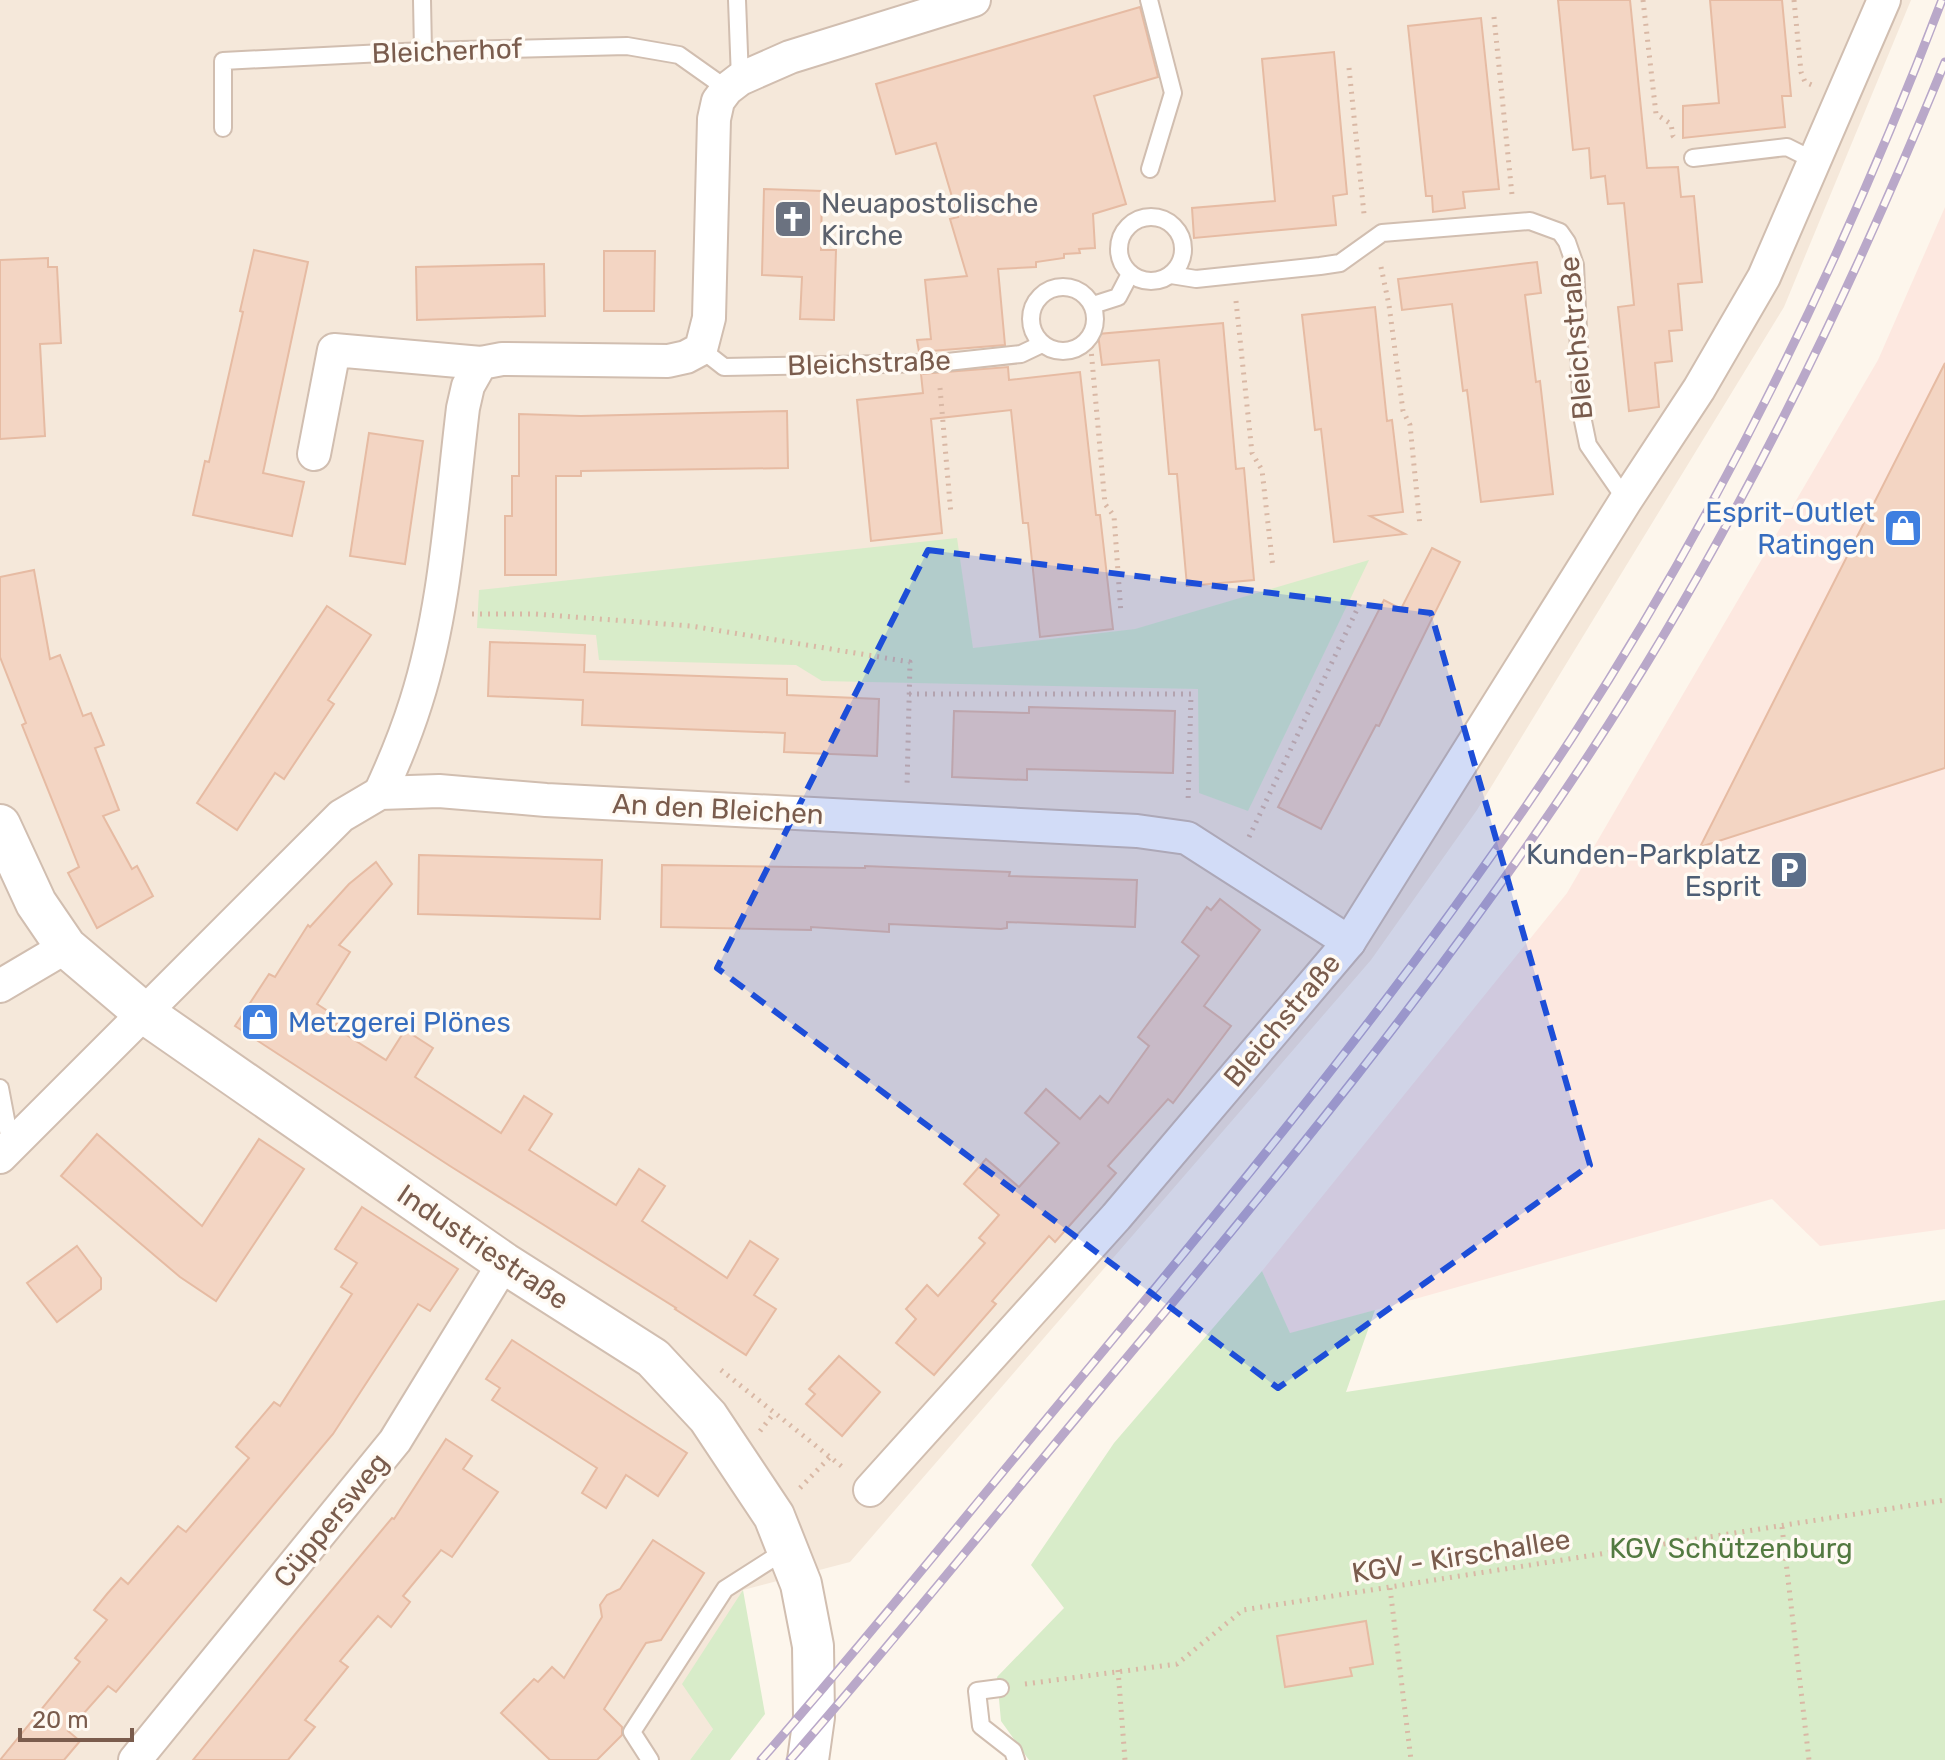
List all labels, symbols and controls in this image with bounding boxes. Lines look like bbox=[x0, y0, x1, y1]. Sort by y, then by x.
street label: Bleicherhof bbox=[371, 32, 523, 70]
place label: Neuapostolische Kirche bbox=[821, 187, 1039, 252]
church icon: Neuapostolische Kirche bbox=[772, 198, 814, 240]
street label: Bleichstraße bbox=[1552, 255, 1600, 421]
street label: Bleichstraße bbox=[787, 344, 951, 382]
place label: Esprit-Outlet Ratingen bbox=[1705, 496, 1875, 561]
shop icon: Esprit-Outlet Ratingen bbox=[1882, 507, 1924, 549]
street label: An den Bleichen bbox=[611, 787, 825, 831]
place label: Kunden-Parkplatz Esprit bbox=[1526, 838, 1761, 903]
parking icon: Kunden-Parkplatz Esprit bbox=[1768, 849, 1810, 891]
street label: Bleichstraße bbox=[1217, 947, 1347, 1093]
shop icon: Metzgerei Plönes bbox=[239, 1001, 281, 1043]
place label: Metzgerei Plönes bbox=[288, 1006, 511, 1039]
street label: Industriestraße bbox=[391, 1177, 575, 1317]
street label: Cüppersweg bbox=[267, 1446, 395, 1594]
street label: KGV - Kirschallee bbox=[1350, 1522, 1572, 1590]
park label: KGV Schützenburg bbox=[1609, 1532, 1853, 1565]
scale bar bbox=[20, 1692, 132, 1742]
text: 20 m bbox=[32, 1706, 89, 1734]

